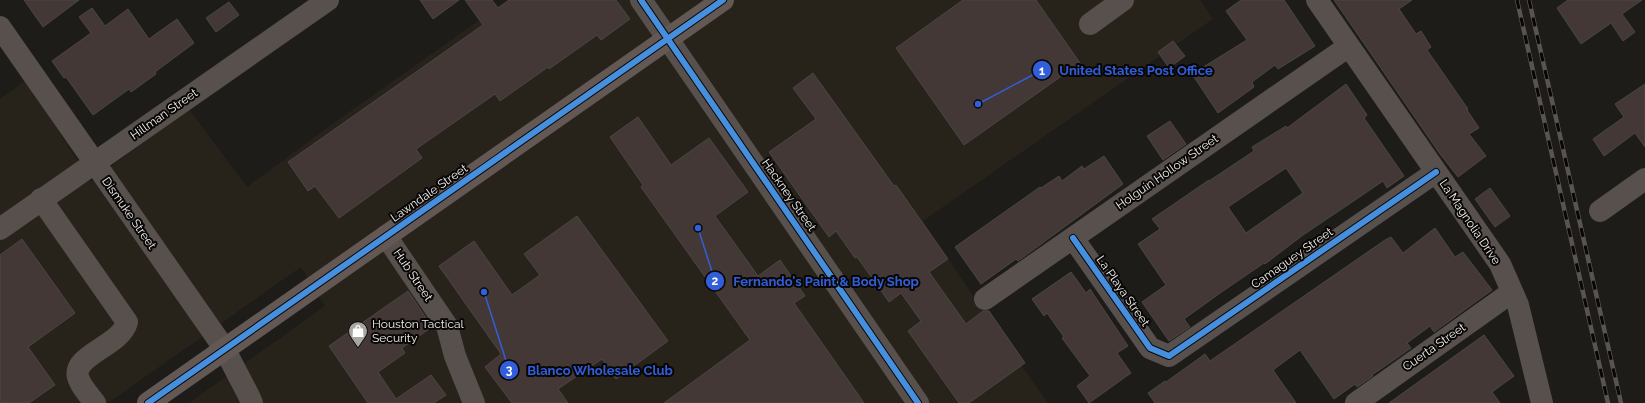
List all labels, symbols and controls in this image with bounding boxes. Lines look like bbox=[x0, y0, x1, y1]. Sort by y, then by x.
callout: United States Post Office bbox=[1032, 58, 1221, 83]
text: United States Post Office bbox=[1059, 63, 1213, 78]
text: 1 bbox=[1039, 64, 1045, 78]
street label: Hillman Street bbox=[128, 86, 200, 142]
street label: Holguin Hollow Street bbox=[1113, 131, 1221, 213]
street label: Hackney Street bbox=[759, 156, 819, 234]
street label: Lawndale Street bbox=[388, 161, 470, 225]
street label: Dismuke Street bbox=[99, 174, 159, 252]
street label: La Magnolia Drive bbox=[1436, 177, 1504, 267]
street label: Camaguey Street bbox=[1249, 225, 1335, 291]
street label: Hub Street bbox=[390, 246, 436, 304]
street label: La Playa Street bbox=[1093, 253, 1153, 329]
callout: Fernando's Paint & Body Shop bbox=[705, 269, 927, 294]
text: 2 bbox=[712, 274, 719, 288]
text: Fernando's Paint & Body Shop bbox=[733, 274, 919, 289]
place label: Houston Tactical Security bbox=[372, 317, 465, 345]
shop icon: Houston Tactical Security bbox=[347, 320, 369, 348]
street label: Cuerta Street bbox=[1400, 320, 1468, 374]
callout: Blanco Wholesale Club bbox=[499, 358, 681, 383]
text: 3 bbox=[506, 363, 513, 377]
text: Blanco Wholesale Club bbox=[527, 363, 673, 378]

